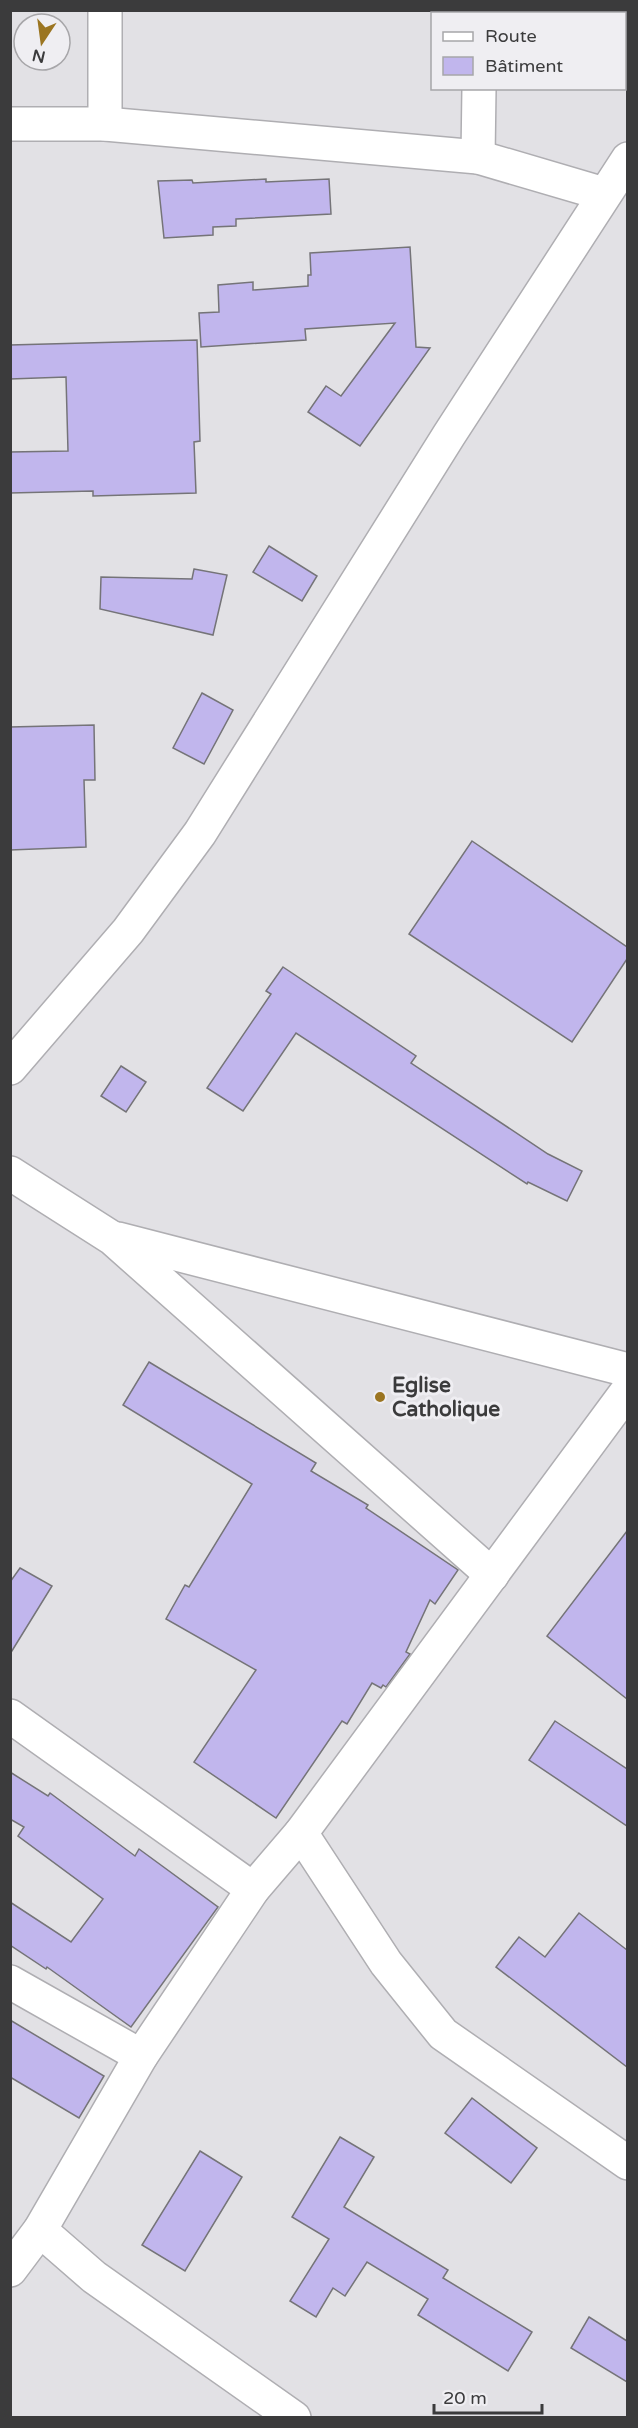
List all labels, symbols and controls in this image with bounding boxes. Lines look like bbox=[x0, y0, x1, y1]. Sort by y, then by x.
north arrow bbox=[12, 12, 72, 72]
legend bbox=[431, 12, 626, 90]
text: Route bbox=[485, 25, 537, 47]
text: N bbox=[30, 44, 47, 67]
text: Bâtiment bbox=[485, 55, 563, 77]
place label: Eglise Catholique bbox=[392, 1373, 500, 1422]
marker: Eglise Catholique bbox=[373, 1390, 387, 1404]
scale bar bbox=[434, 2377, 542, 2415]
text: 20 m bbox=[443, 2387, 487, 2409]

